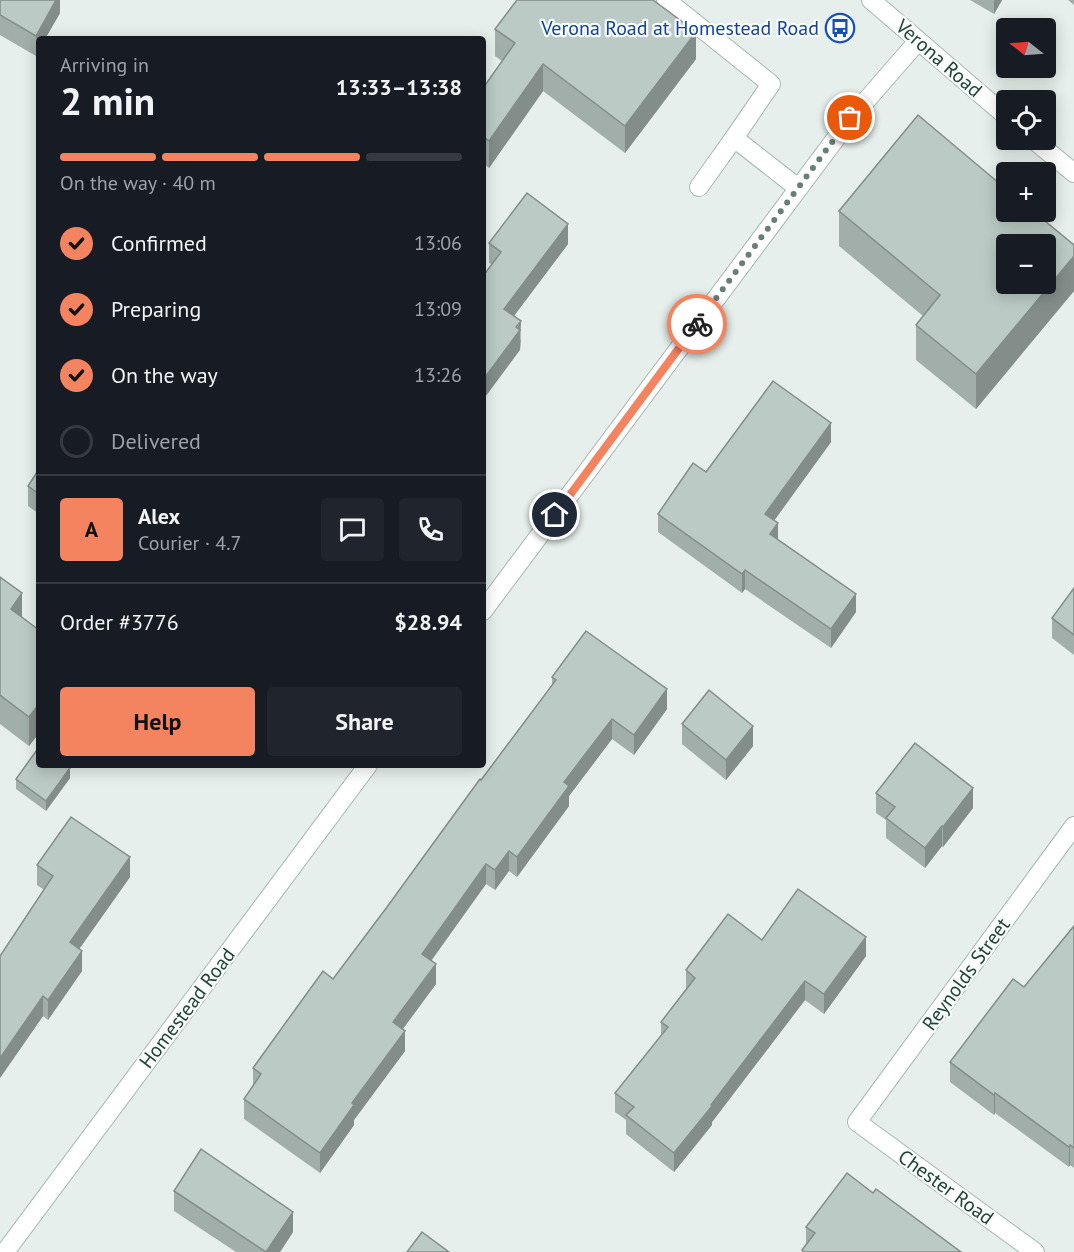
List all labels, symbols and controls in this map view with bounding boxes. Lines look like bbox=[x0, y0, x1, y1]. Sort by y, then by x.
bus stop icon: Verona Road at Homestead Road bbox=[824, 12, 856, 44]
street label: Verona Road bbox=[890, 13, 988, 103]
place label: Verona Road at Homestead Road bbox=[540, 15, 819, 41]
north arrow bbox=[996, 18, 1056, 78]
map controls bbox=[996, 18, 1056, 294]
text: Arriving in bbox=[60, 52, 149, 78]
text: 13:33–13:38 bbox=[336, 73, 462, 101]
text: 2 min bbox=[60, 75, 155, 126]
button: locate bbox=[996, 90, 1056, 150]
pin bbox=[824, 92, 875, 143]
icon: bag bbox=[833, 101, 866, 134]
button: + bbox=[996, 162, 1056, 222]
text: On the way · 40 m bbox=[60, 170, 216, 196]
icon: check bbox=[60, 227, 93, 260]
text: Confirmed bbox=[111, 229, 207, 257]
text: 13:06 bbox=[414, 230, 462, 256]
button: − bbox=[996, 234, 1056, 294]
icon: check bbox=[60, 293, 93, 326]
courier bbox=[667, 294, 727, 354]
text: Preparing bbox=[111, 295, 201, 323]
text: 13:09 bbox=[414, 296, 462, 322]
icon: bike bbox=[681, 308, 714, 341]
icon: check bbox=[60, 359, 93, 392]
text: On the way bbox=[111, 361, 218, 389]
text: 13:26 bbox=[414, 362, 462, 388]
text: Delivered bbox=[111, 427, 201, 455]
pin bbox=[529, 489, 580, 540]
button: chat bbox=[321, 498, 384, 561]
button: phone bbox=[399, 498, 462, 561]
icon: home bbox=[538, 498, 571, 531]
text: Alex bbox=[138, 502, 180, 530]
text: A bbox=[85, 515, 98, 543]
text: Courier · 4.7 bbox=[138, 530, 241, 556]
text: Order #3776 bbox=[60, 608, 179, 636]
text: $28.94 bbox=[394, 608, 462, 636]
button: Help bbox=[60, 687, 255, 756]
button: Share bbox=[267, 687, 462, 756]
street label: Reynolds Street bbox=[916, 912, 1016, 1035]
street label: Homestead Road bbox=[133, 943, 241, 1073]
street label: Chester Road bbox=[893, 1144, 999, 1230]

